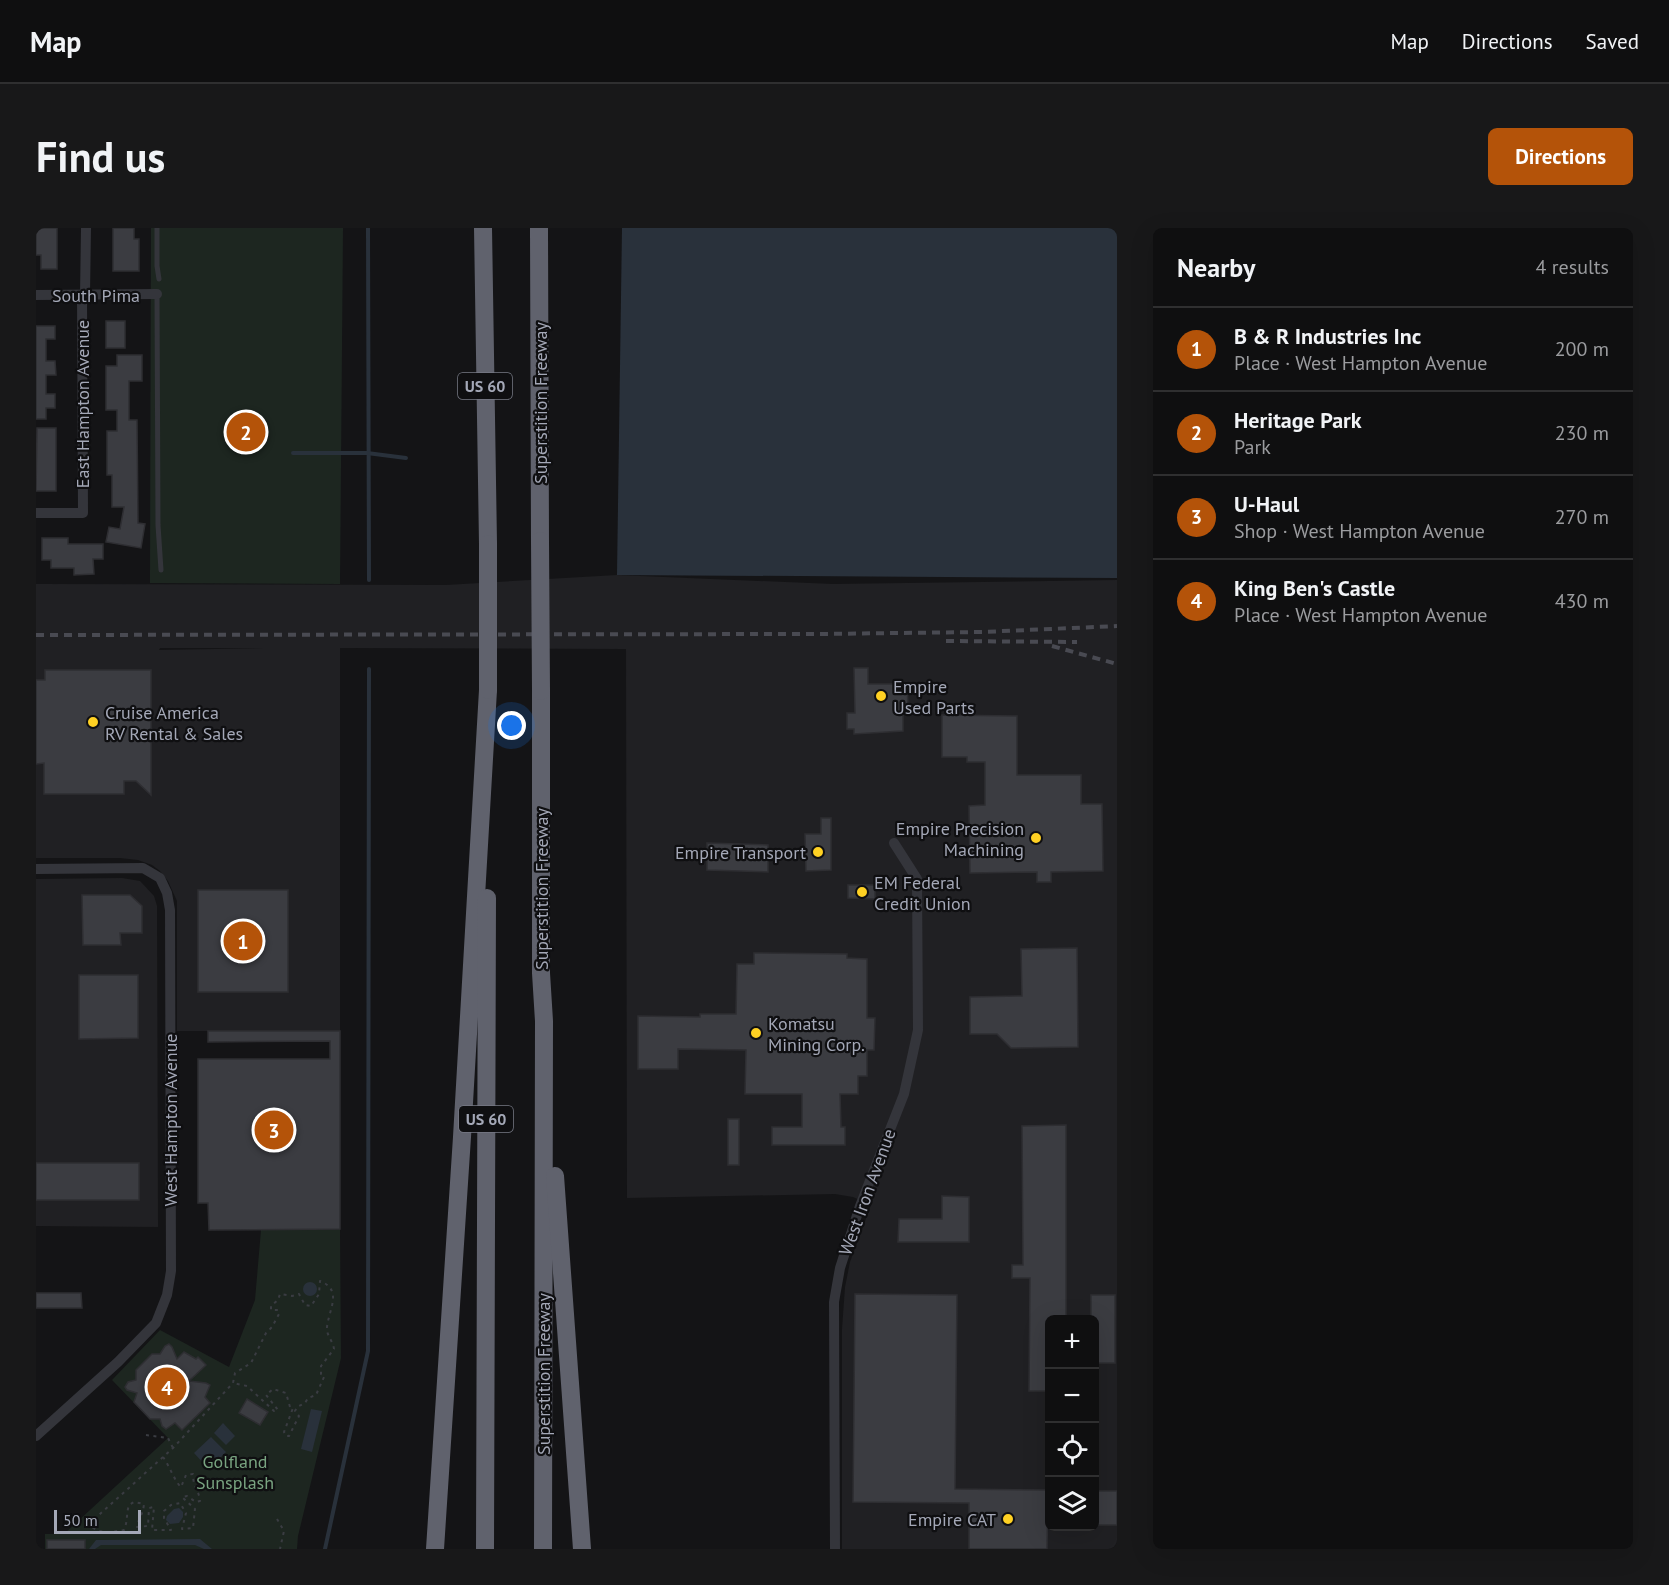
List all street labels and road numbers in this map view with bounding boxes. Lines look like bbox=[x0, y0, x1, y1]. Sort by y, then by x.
street label: South Pima bbox=[52, 284, 140, 307]
street label: East Hampton Avenue bbox=[71, 320, 94, 488]
street label: Superstition Freeway bbox=[529, 321, 552, 484]
road number: US 60 bbox=[458, 373, 512, 399]
street label: Superstition Freeway bbox=[530, 807, 553, 970]
street label: West Hampton Avenue bbox=[159, 1034, 182, 1207]
road number: US 60 bbox=[459, 1106, 513, 1132]
street label: West Iron Avenue bbox=[833, 1126, 901, 1258]
street label: Superstition Freeway bbox=[532, 1292, 555, 1455]

